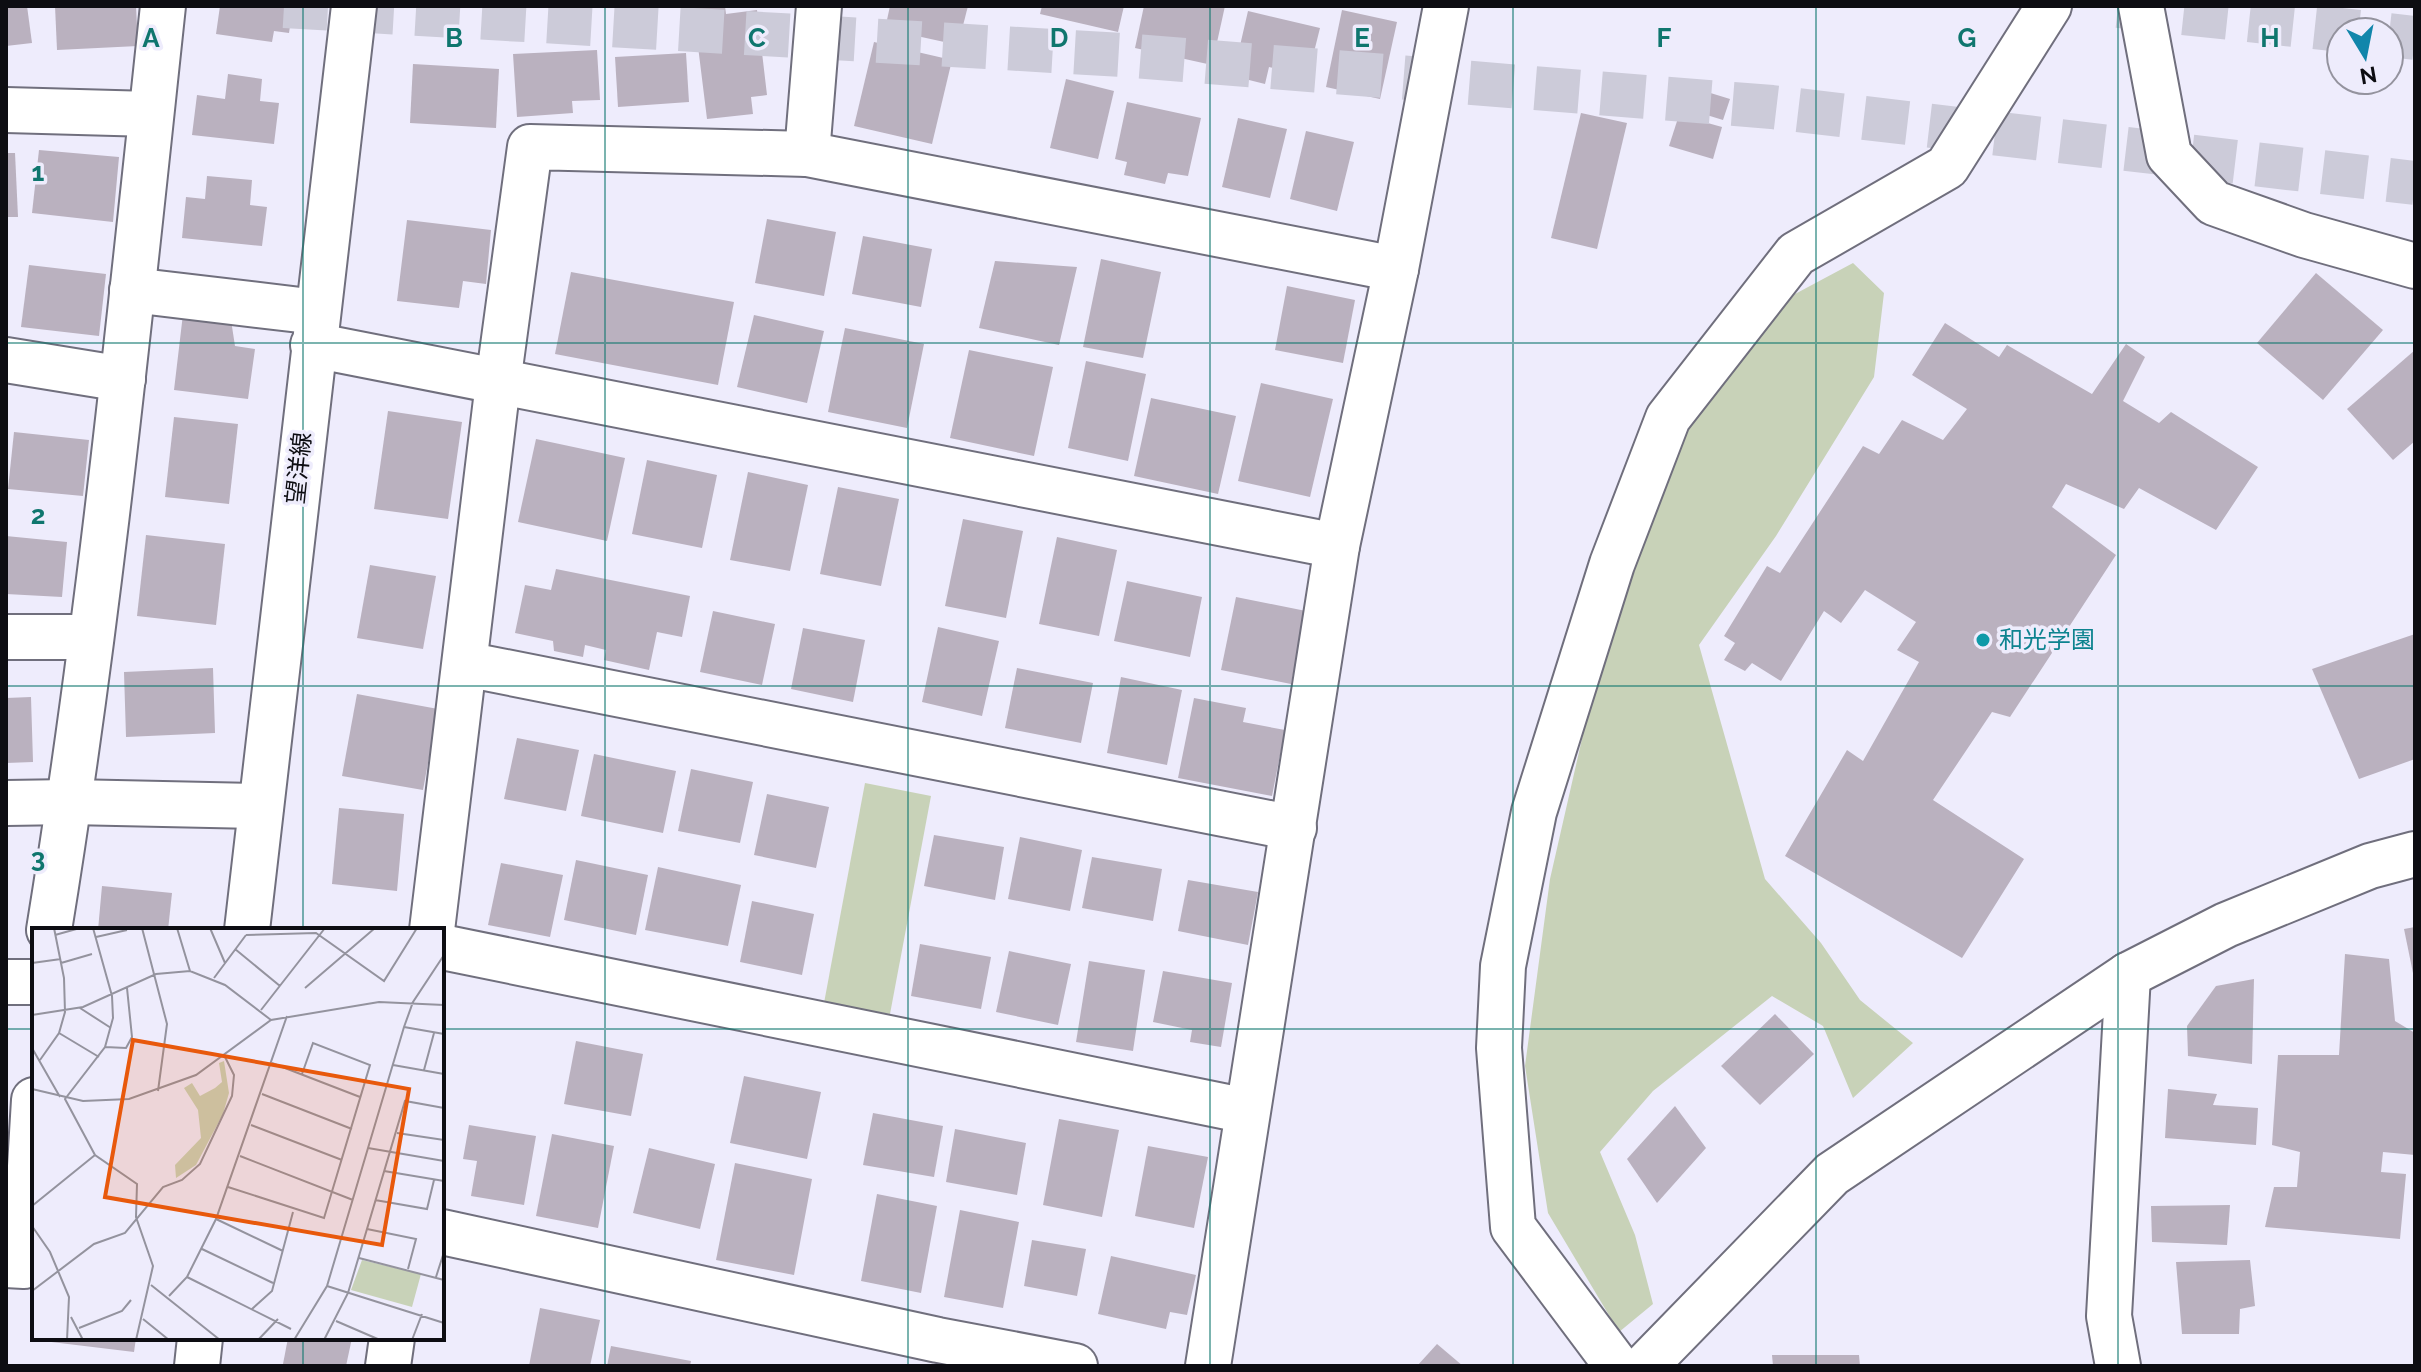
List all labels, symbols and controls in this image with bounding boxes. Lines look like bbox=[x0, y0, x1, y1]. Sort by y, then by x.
north arrow bbox=[2325, 16, 2405, 96]
text: A bbox=[142, 23, 160, 53]
text: B bbox=[445, 23, 463, 53]
text: C bbox=[748, 23, 766, 53]
text: D bbox=[1050, 23, 1068, 53]
text: E bbox=[1354, 23, 1370, 53]
text: F bbox=[1657, 23, 1672, 53]
text: G bbox=[1958, 23, 1976, 53]
text: H bbox=[2260, 23, 2280, 53]
text: N bbox=[2358, 61, 2379, 90]
text: 1 bbox=[32, 157, 45, 187]
street label: 望洋線 bbox=[280, 431, 317, 505]
text: 2 bbox=[31, 500, 45, 530]
place label: 和光学園 bbox=[1999, 625, 2095, 654]
marker: 和光学園 bbox=[1974, 631, 1992, 649]
text: 3 bbox=[31, 843, 45, 873]
inset map bbox=[32, 928, 444, 1340]

